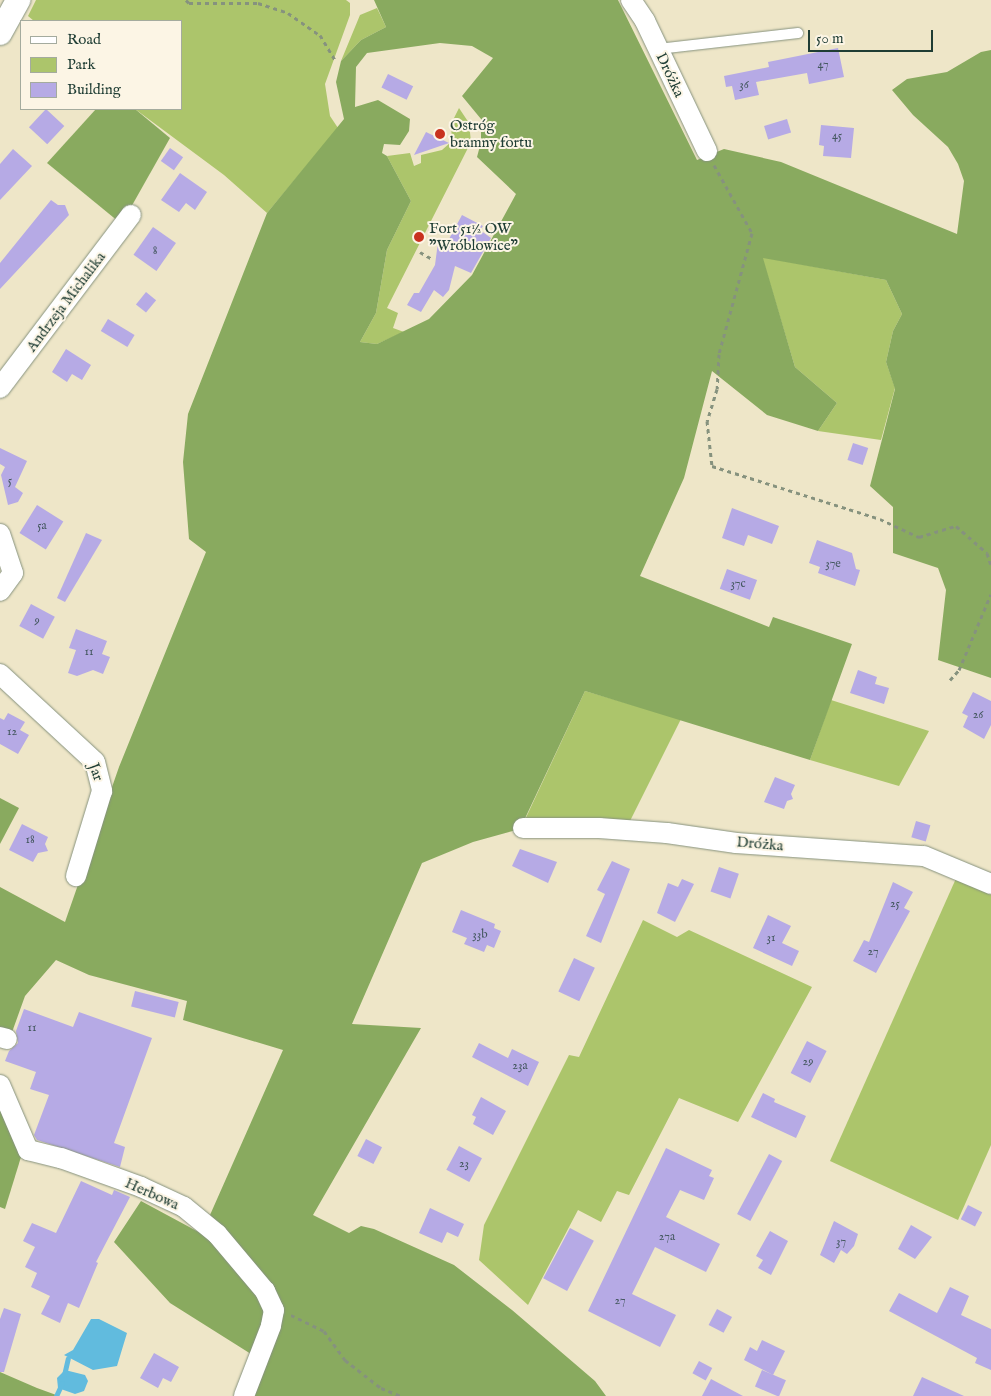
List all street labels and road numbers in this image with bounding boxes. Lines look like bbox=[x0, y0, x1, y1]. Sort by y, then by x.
street label: Dróżka bbox=[652, 50, 688, 100]
street label: Andrzeja Michalika bbox=[23, 249, 109, 355]
street label: Jar bbox=[84, 761, 108, 783]
street label: Dróżka bbox=[736, 833, 784, 855]
street label: Herbowa bbox=[122, 1174, 182, 1214]

